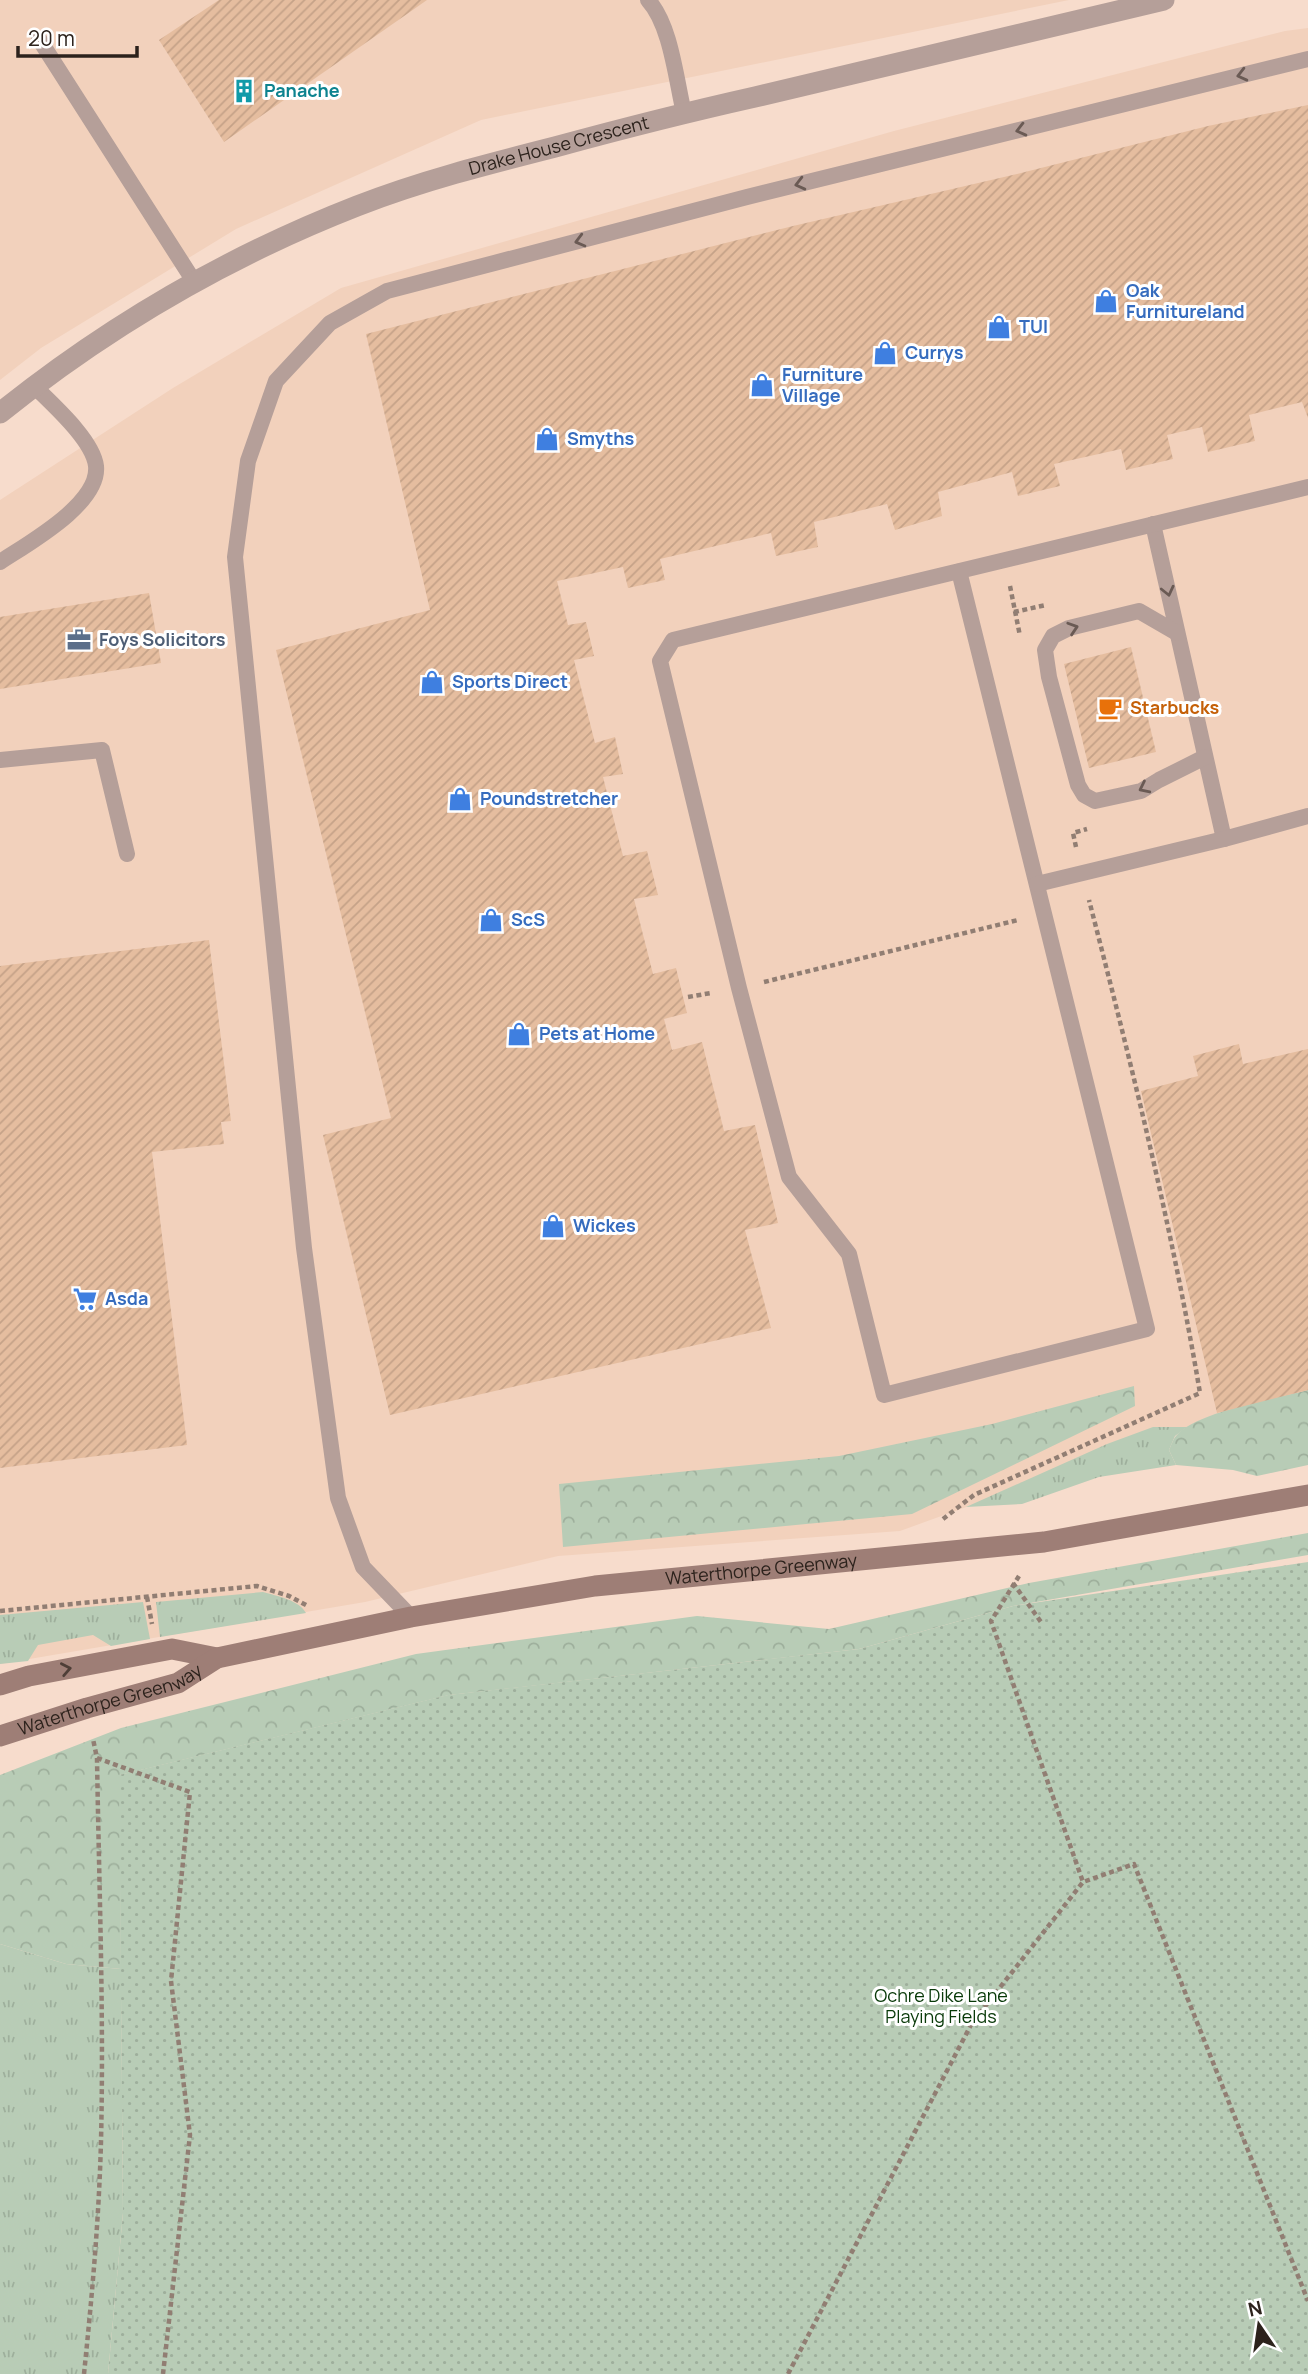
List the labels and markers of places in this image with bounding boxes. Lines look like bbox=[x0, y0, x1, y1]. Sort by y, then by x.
building icon: Panache bbox=[230, 77, 258, 105]
place label: Panache bbox=[264, 78, 340, 102]
place label: Oak Furnitureland bbox=[1126, 278, 1245, 323]
shop icon: Oak Furnitureland bbox=[1092, 287, 1120, 315]
shop icon: TUI bbox=[985, 313, 1013, 341]
place label: TUI bbox=[1019, 314, 1048, 338]
shop icon: Currys bbox=[871, 339, 899, 367]
place label: Currys bbox=[905, 340, 964, 364]
place label: Furniture Village bbox=[782, 362, 863, 407]
shop icon: Furniture Village bbox=[748, 371, 776, 399]
shop icon: Smyths bbox=[533, 425, 561, 453]
place label: Smyths bbox=[567, 426, 635, 450]
office icon: Foys Solicitors bbox=[65, 626, 93, 654]
place label: Foys Solicitors bbox=[99, 627, 226, 651]
shop icon: Sports Direct bbox=[418, 668, 446, 696]
place label: Sports Direct bbox=[452, 669, 568, 693]
cafe icon: Starbucks bbox=[1096, 694, 1124, 722]
place label: Starbucks bbox=[1130, 695, 1219, 719]
shop icon: Poundstretcher bbox=[446, 785, 474, 813]
place label: Poundstretcher bbox=[480, 786, 618, 810]
shop icon: ScS bbox=[477, 906, 505, 934]
place label: ScS bbox=[511, 907, 545, 931]
shop icon: Pets at Home bbox=[505, 1020, 533, 1048]
place label: Pets at Home bbox=[539, 1021, 655, 1045]
shop icon: Wickes bbox=[539, 1212, 567, 1240]
place label: Wickes bbox=[573, 1213, 636, 1237]
supermarket icon: Asda bbox=[71, 1285, 99, 1313]
place label: Asda bbox=[105, 1286, 148, 1310]

